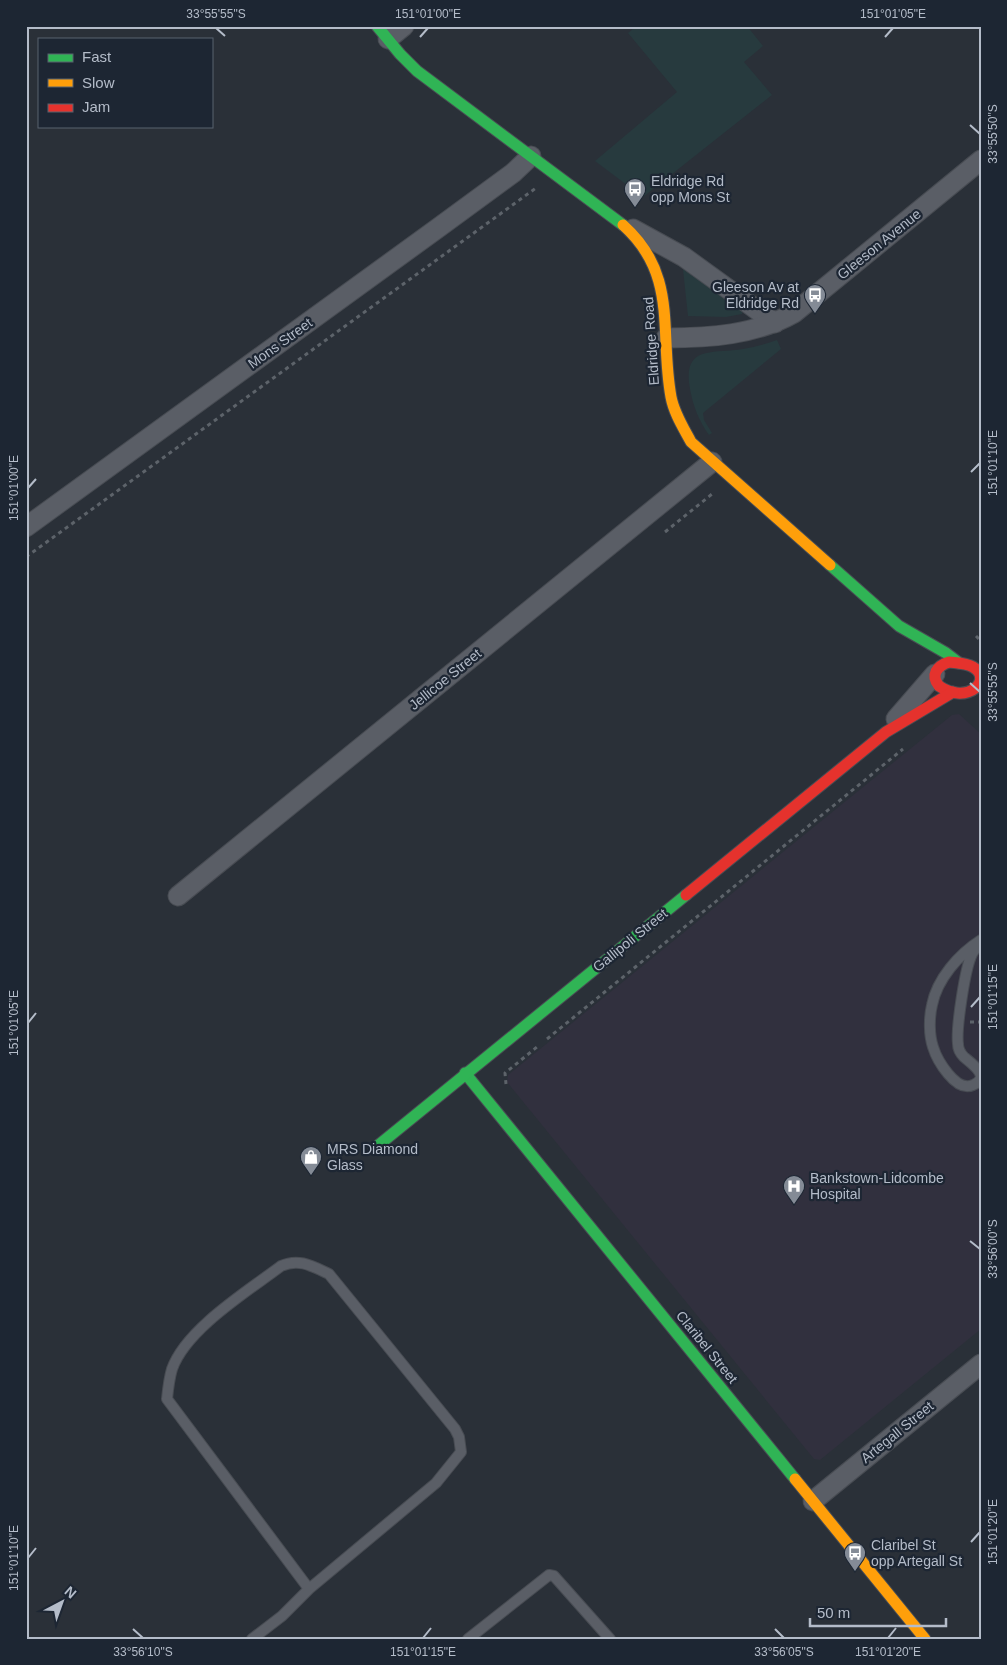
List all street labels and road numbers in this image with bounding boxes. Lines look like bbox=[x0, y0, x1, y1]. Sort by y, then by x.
street label: Gleeson Avenue bbox=[834, 205, 924, 282]
street label: Eldridge Road bbox=[640, 296, 662, 386]
street label: Mons Street bbox=[245, 314, 315, 372]
street label: Jellicoe Street bbox=[406, 645, 484, 713]
street label: Gallipoli Street bbox=[590, 905, 670, 975]
street label: Claribel Street bbox=[673, 1307, 741, 1387]
street label: Artegall Street bbox=[857, 1398, 937, 1466]

